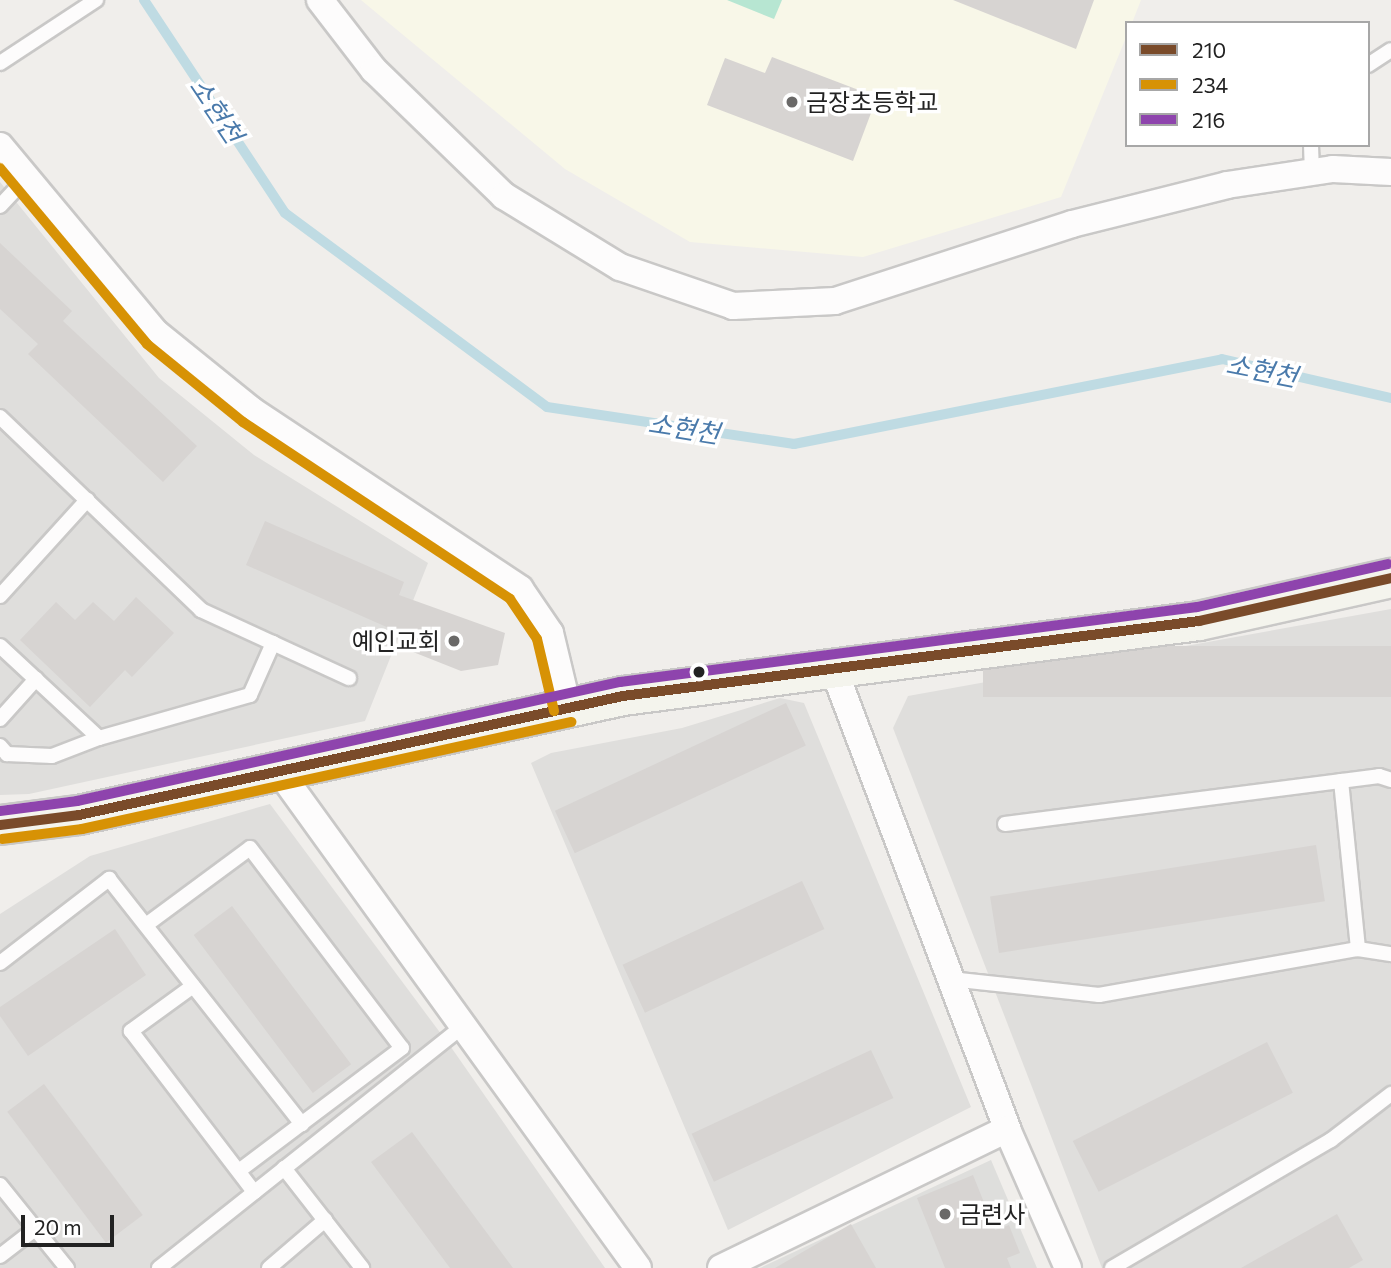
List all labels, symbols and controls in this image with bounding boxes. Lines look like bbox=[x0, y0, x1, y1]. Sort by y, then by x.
legend bbox=[1125, 21, 1370, 147]
text: 210 bbox=[1192, 37, 1226, 62]
water label: 소현천 bbox=[184, 72, 250, 148]
text: 234 bbox=[1192, 72, 1228, 97]
place label: 금장초등학교 bbox=[806, 88, 938, 116]
marker: 금장초등학교 bbox=[784, 94, 800, 110]
text: 216 bbox=[1192, 107, 1225, 132]
water label: 소현천 bbox=[1224, 348, 1300, 392]
water label: 소현천 bbox=[646, 407, 722, 449]
place label: 예인교회 bbox=[352, 627, 440, 655]
marker: 예인교회 bbox=[446, 633, 462, 649]
unlabelled marker bbox=[692, 665, 706, 679]
place label: 금련사 bbox=[959, 1200, 1025, 1228]
scale bar bbox=[24, 1202, 117, 1246]
marker: 금련사 bbox=[937, 1206, 953, 1222]
text: 20 m bbox=[34, 1214, 82, 1239]

